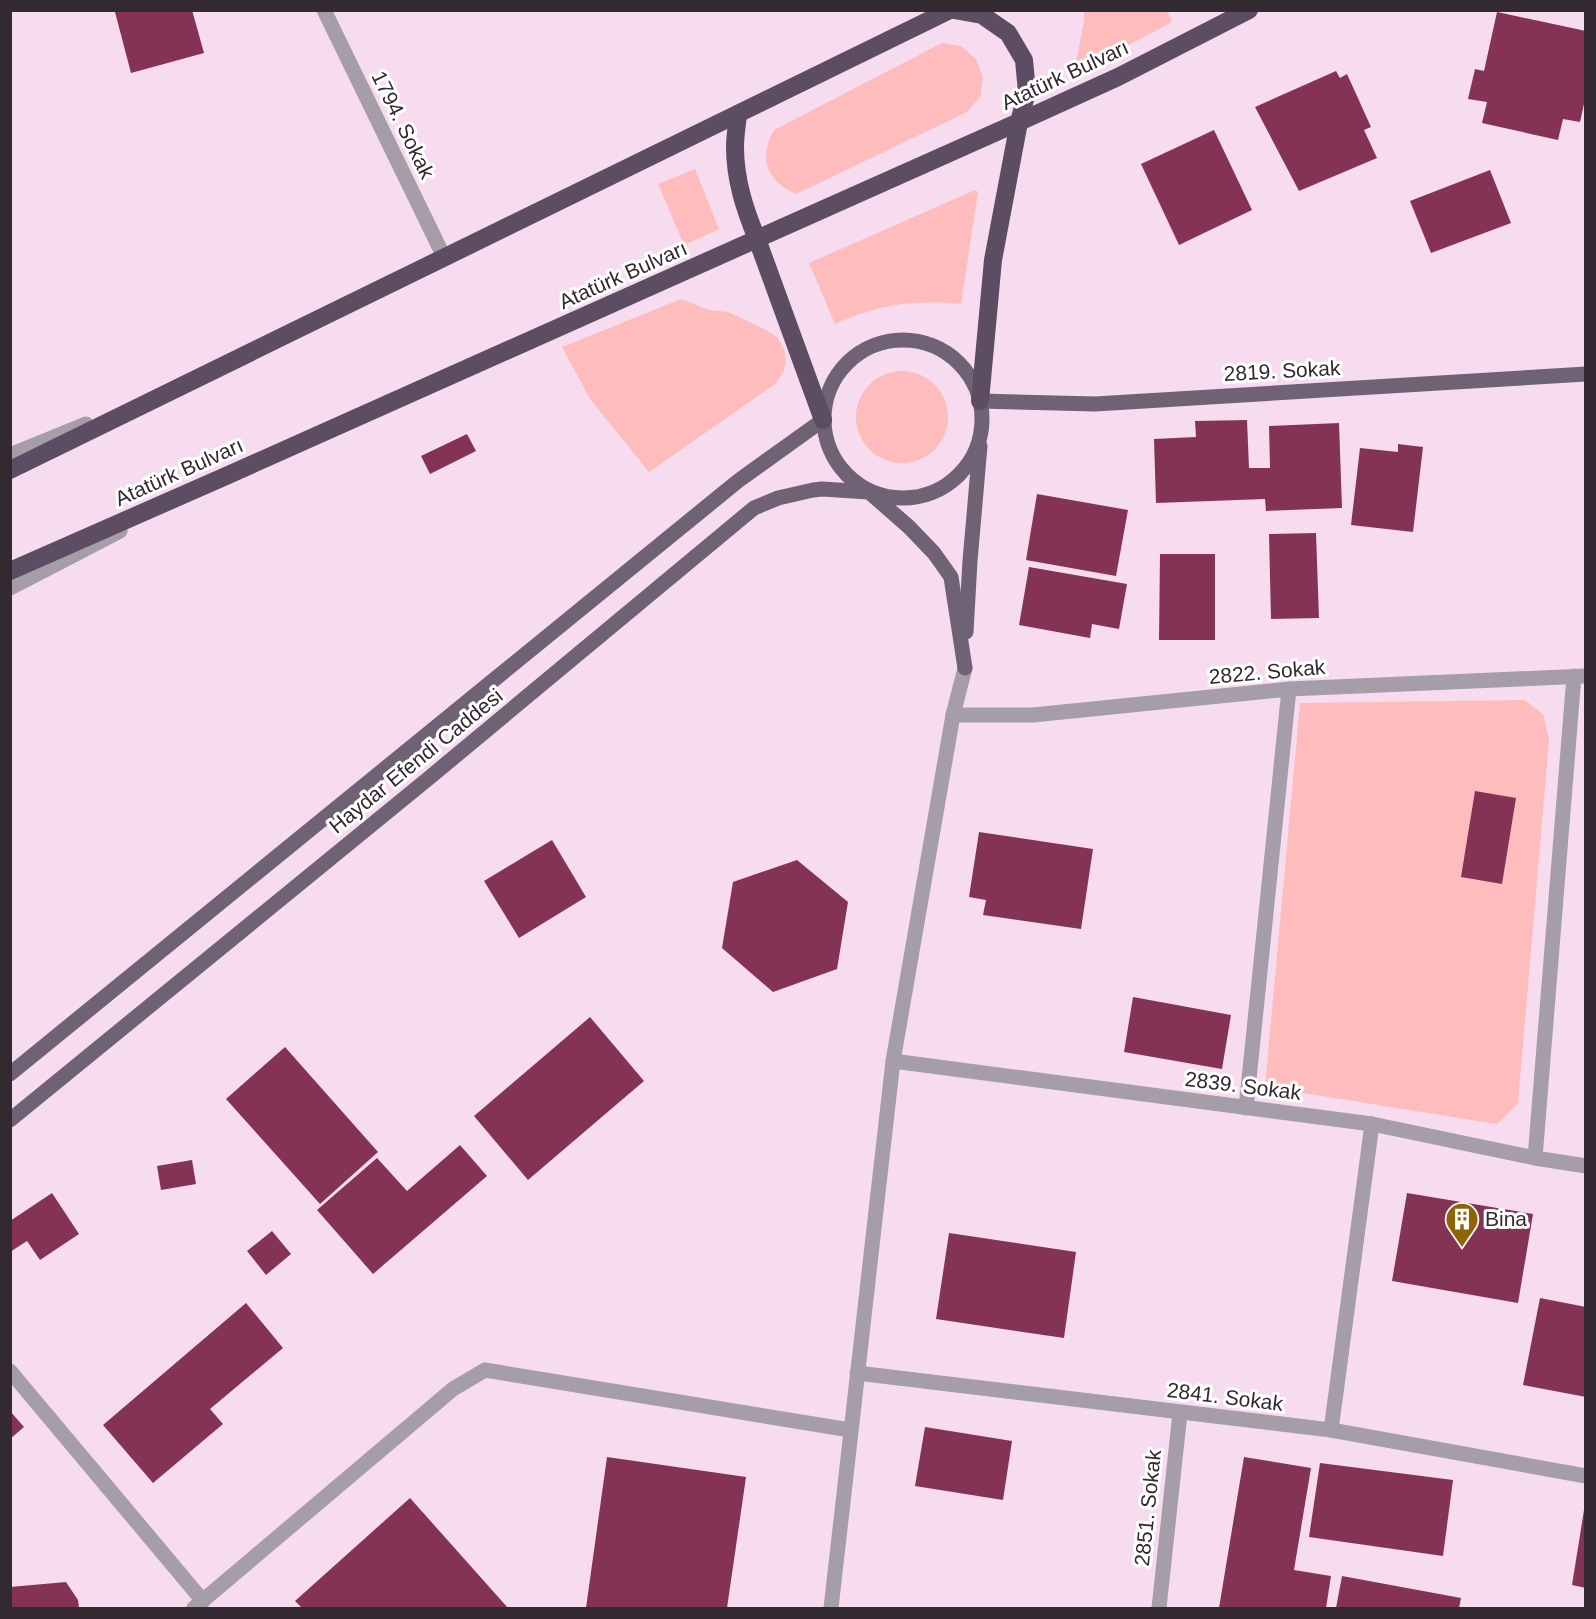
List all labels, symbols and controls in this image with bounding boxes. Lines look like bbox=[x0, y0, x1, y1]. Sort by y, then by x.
street label: Atatürk Bulvarı bbox=[998, 35, 1132, 114]
street label: 1794. Sokak bbox=[368, 67, 440, 183]
street label: Atatürk Bulvarı bbox=[555, 236, 690, 313]
street label: 2819. Sokak bbox=[1223, 356, 1341, 385]
street label: Atatürk Bulvarı bbox=[111, 433, 246, 510]
street label: 2822. Sokak bbox=[1208, 655, 1327, 688]
street label: Haydar Efendi Caddesi bbox=[325, 684, 507, 838]
street label: 2839. Sokak bbox=[1184, 1067, 1303, 1104]
building icon: Bina bbox=[1444, 1201, 1480, 1248]
place label: Bina bbox=[1485, 1207, 1527, 1230]
street label: 2841. Sokak bbox=[1166, 1378, 1285, 1415]
street label: 2851. Sokak bbox=[1130, 1448, 1165, 1567]

